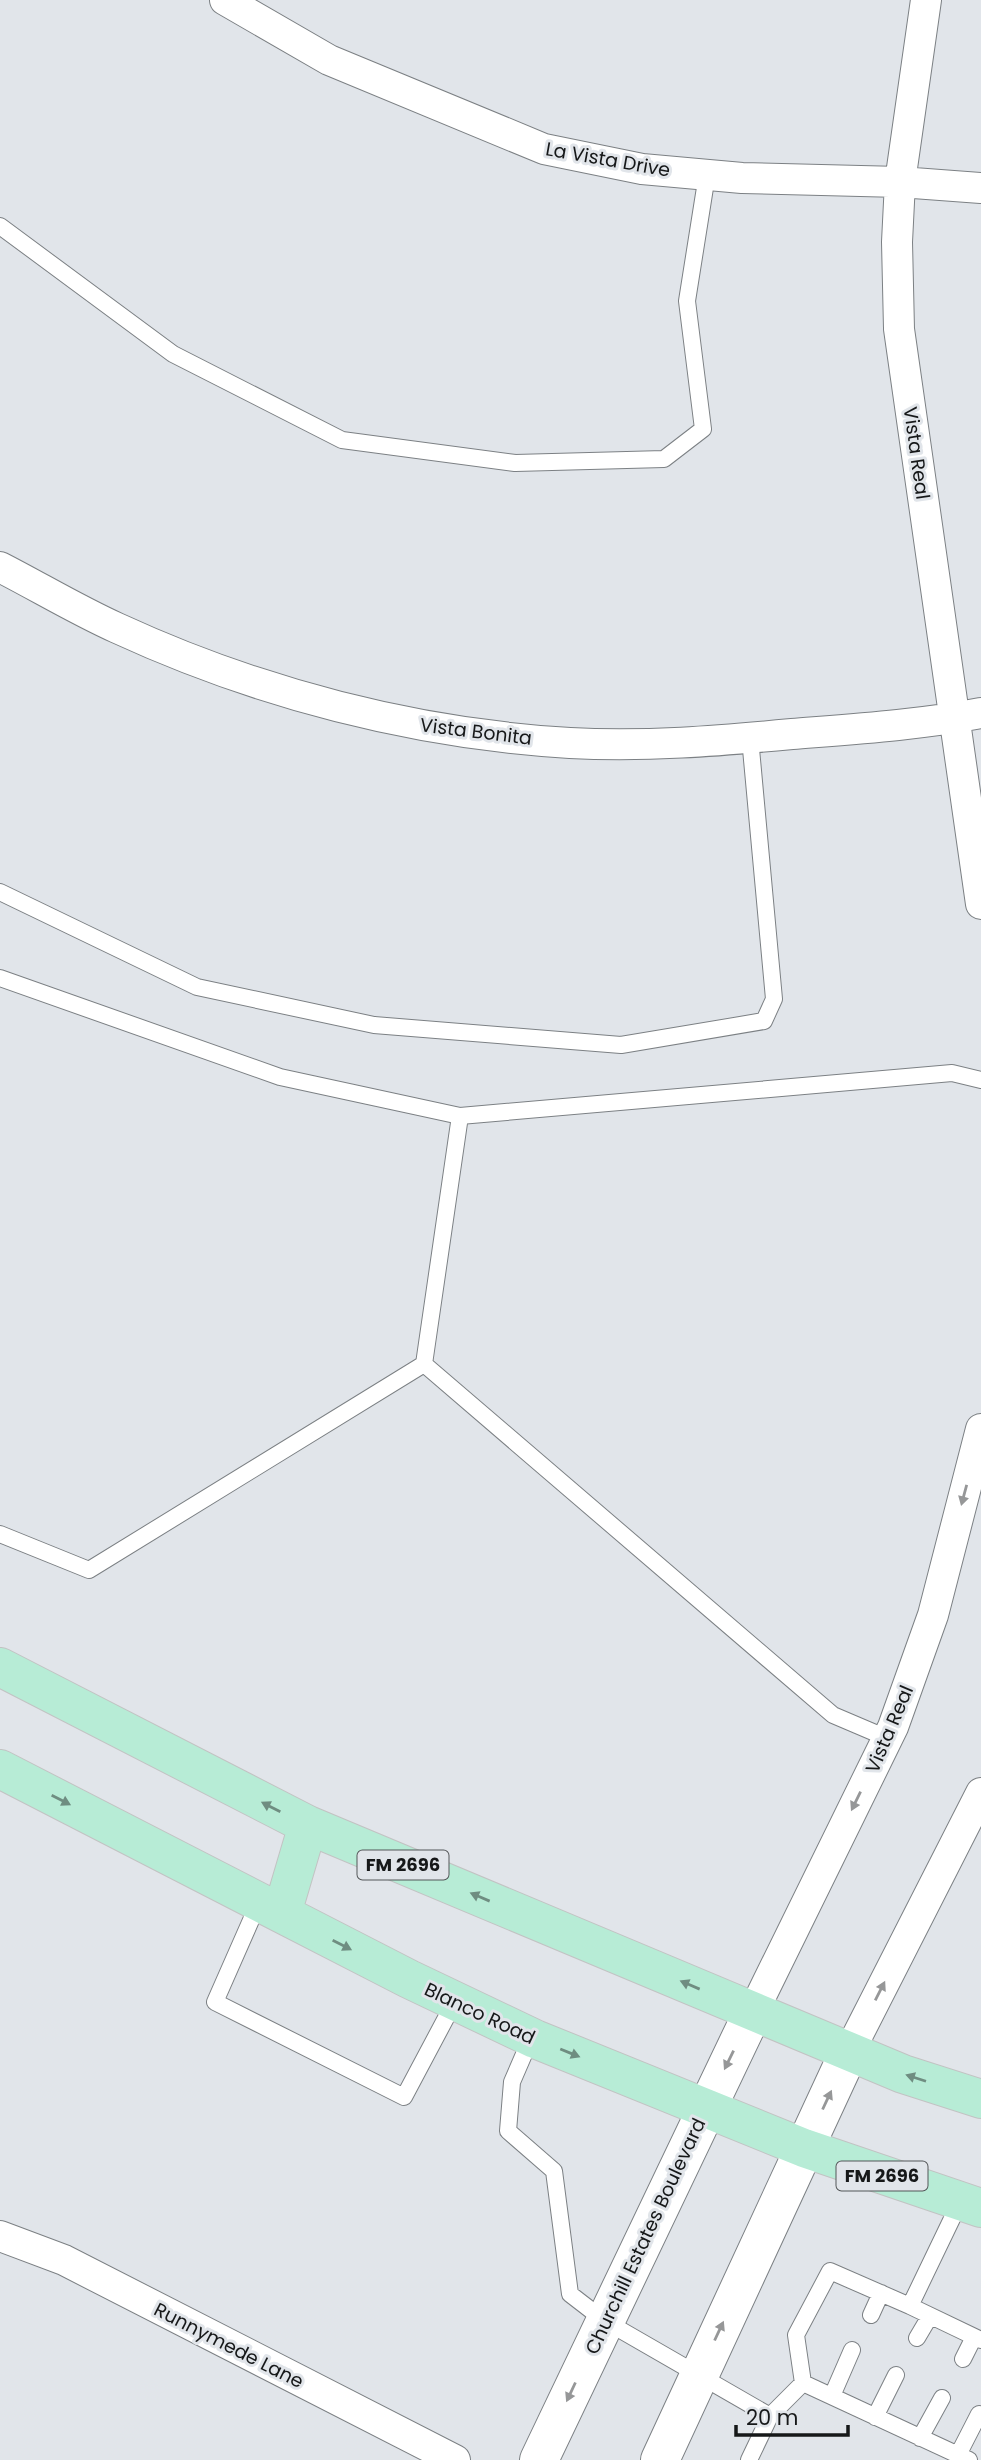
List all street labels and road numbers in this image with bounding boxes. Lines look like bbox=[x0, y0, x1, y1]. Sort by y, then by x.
street label: La Vista Drive bbox=[544, 135, 672, 184]
street label: Vista Real bbox=[897, 405, 936, 501]
street label: Vista Bonita bbox=[418, 711, 534, 752]
street label: Vista Real bbox=[859, 1681, 920, 1777]
road number: FM 2696 bbox=[358, 1851, 448, 1880]
street label: Blanco Road bbox=[420, 1976, 540, 2051]
street label: Churchill Estates Boulevard bbox=[579, 2114, 712, 2359]
road number: FM 2696 bbox=[836, 2162, 928, 2190]
street label: Runnymede Lane bbox=[149, 2296, 308, 2395]

